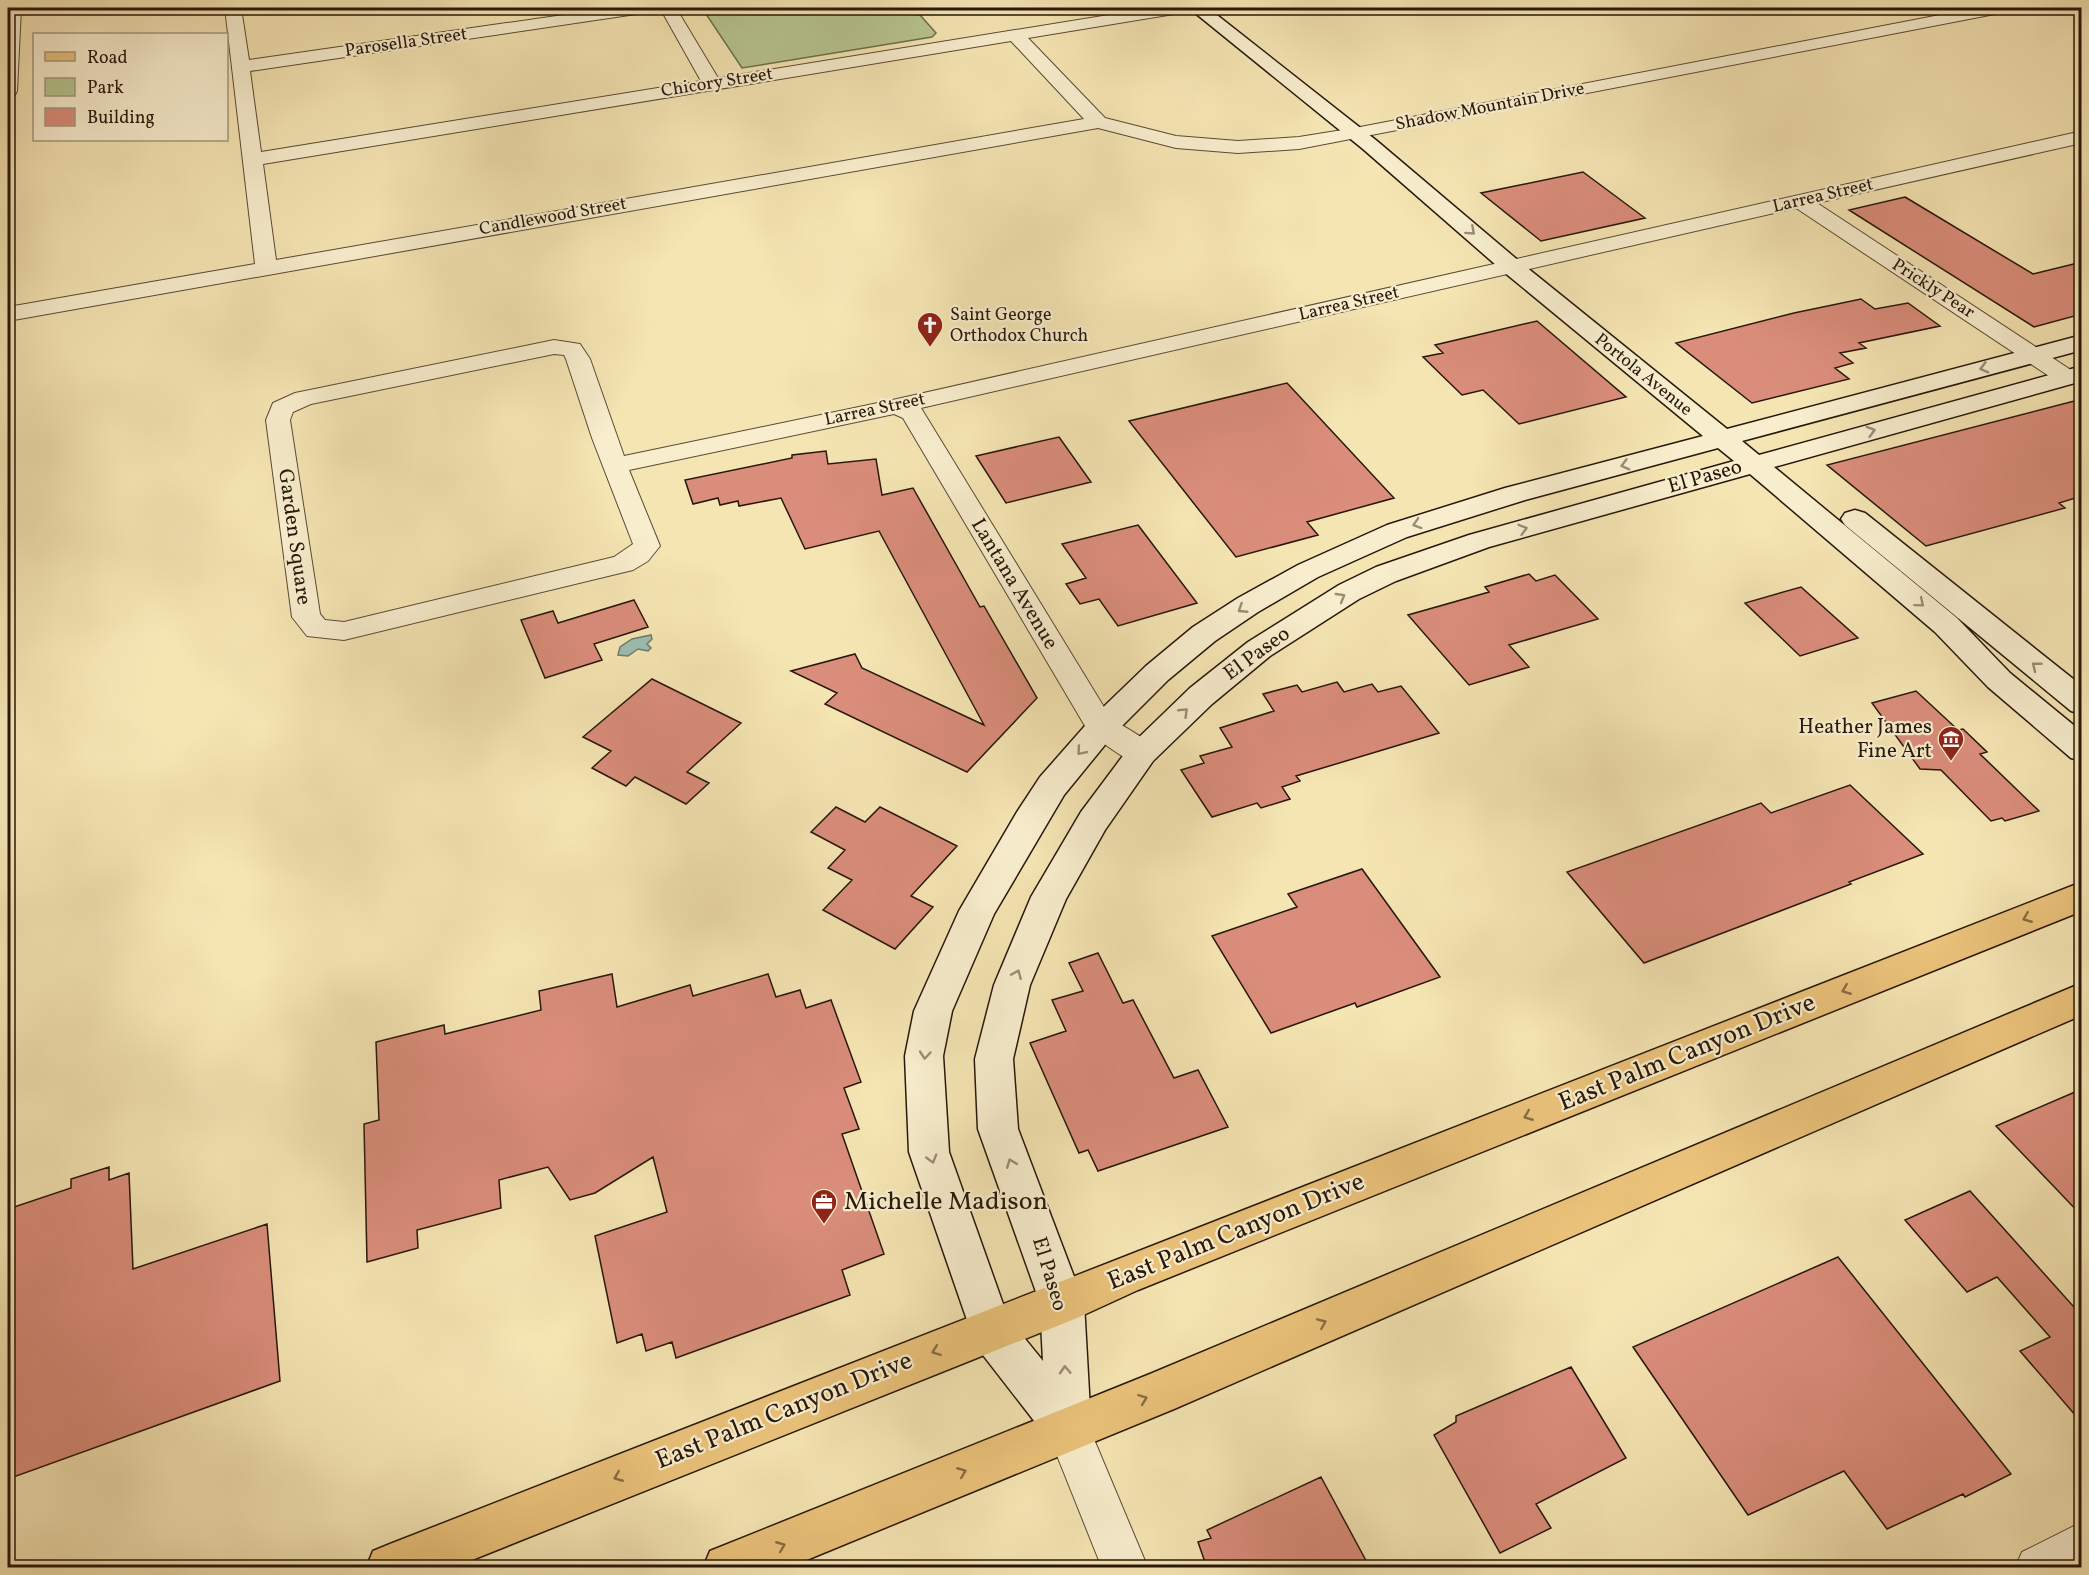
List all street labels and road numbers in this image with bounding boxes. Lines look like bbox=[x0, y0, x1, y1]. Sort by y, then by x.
street label: Parosella Street bbox=[343, 22, 469, 64]
street label: Chicory Street bbox=[659, 62, 775, 104]
street label: Shadow Mountain Drive bbox=[1393, 76, 1587, 138]
street label: Larrea Street bbox=[1770, 172, 1876, 220]
street label: Candlewood Street bbox=[477, 192, 629, 242]
street label: Prickly Pear bbox=[1887, 253, 1980, 325]
street label: Larrea Street bbox=[1296, 280, 1402, 328]
street label: Portola Avenue bbox=[1589, 328, 1697, 422]
street label: Larrea Street bbox=[822, 387, 928, 433]
street label: El Paseo bbox=[1665, 453, 1745, 501]
street label: Garden Square bbox=[270, 467, 318, 607]
street label: Lantana Avenue bbox=[963, 513, 1065, 655]
street label: El Paseo bbox=[1218, 620, 1296, 688]
street label: East Palm Canyon Drive bbox=[1553, 985, 1821, 1121]
street label: East Palm Canyon Drive bbox=[1102, 1164, 1370, 1300]
street label: El Paseo bbox=[1024, 1233, 1074, 1315]
street label: East Palm Canyon Drive bbox=[650, 1343, 918, 1479]

